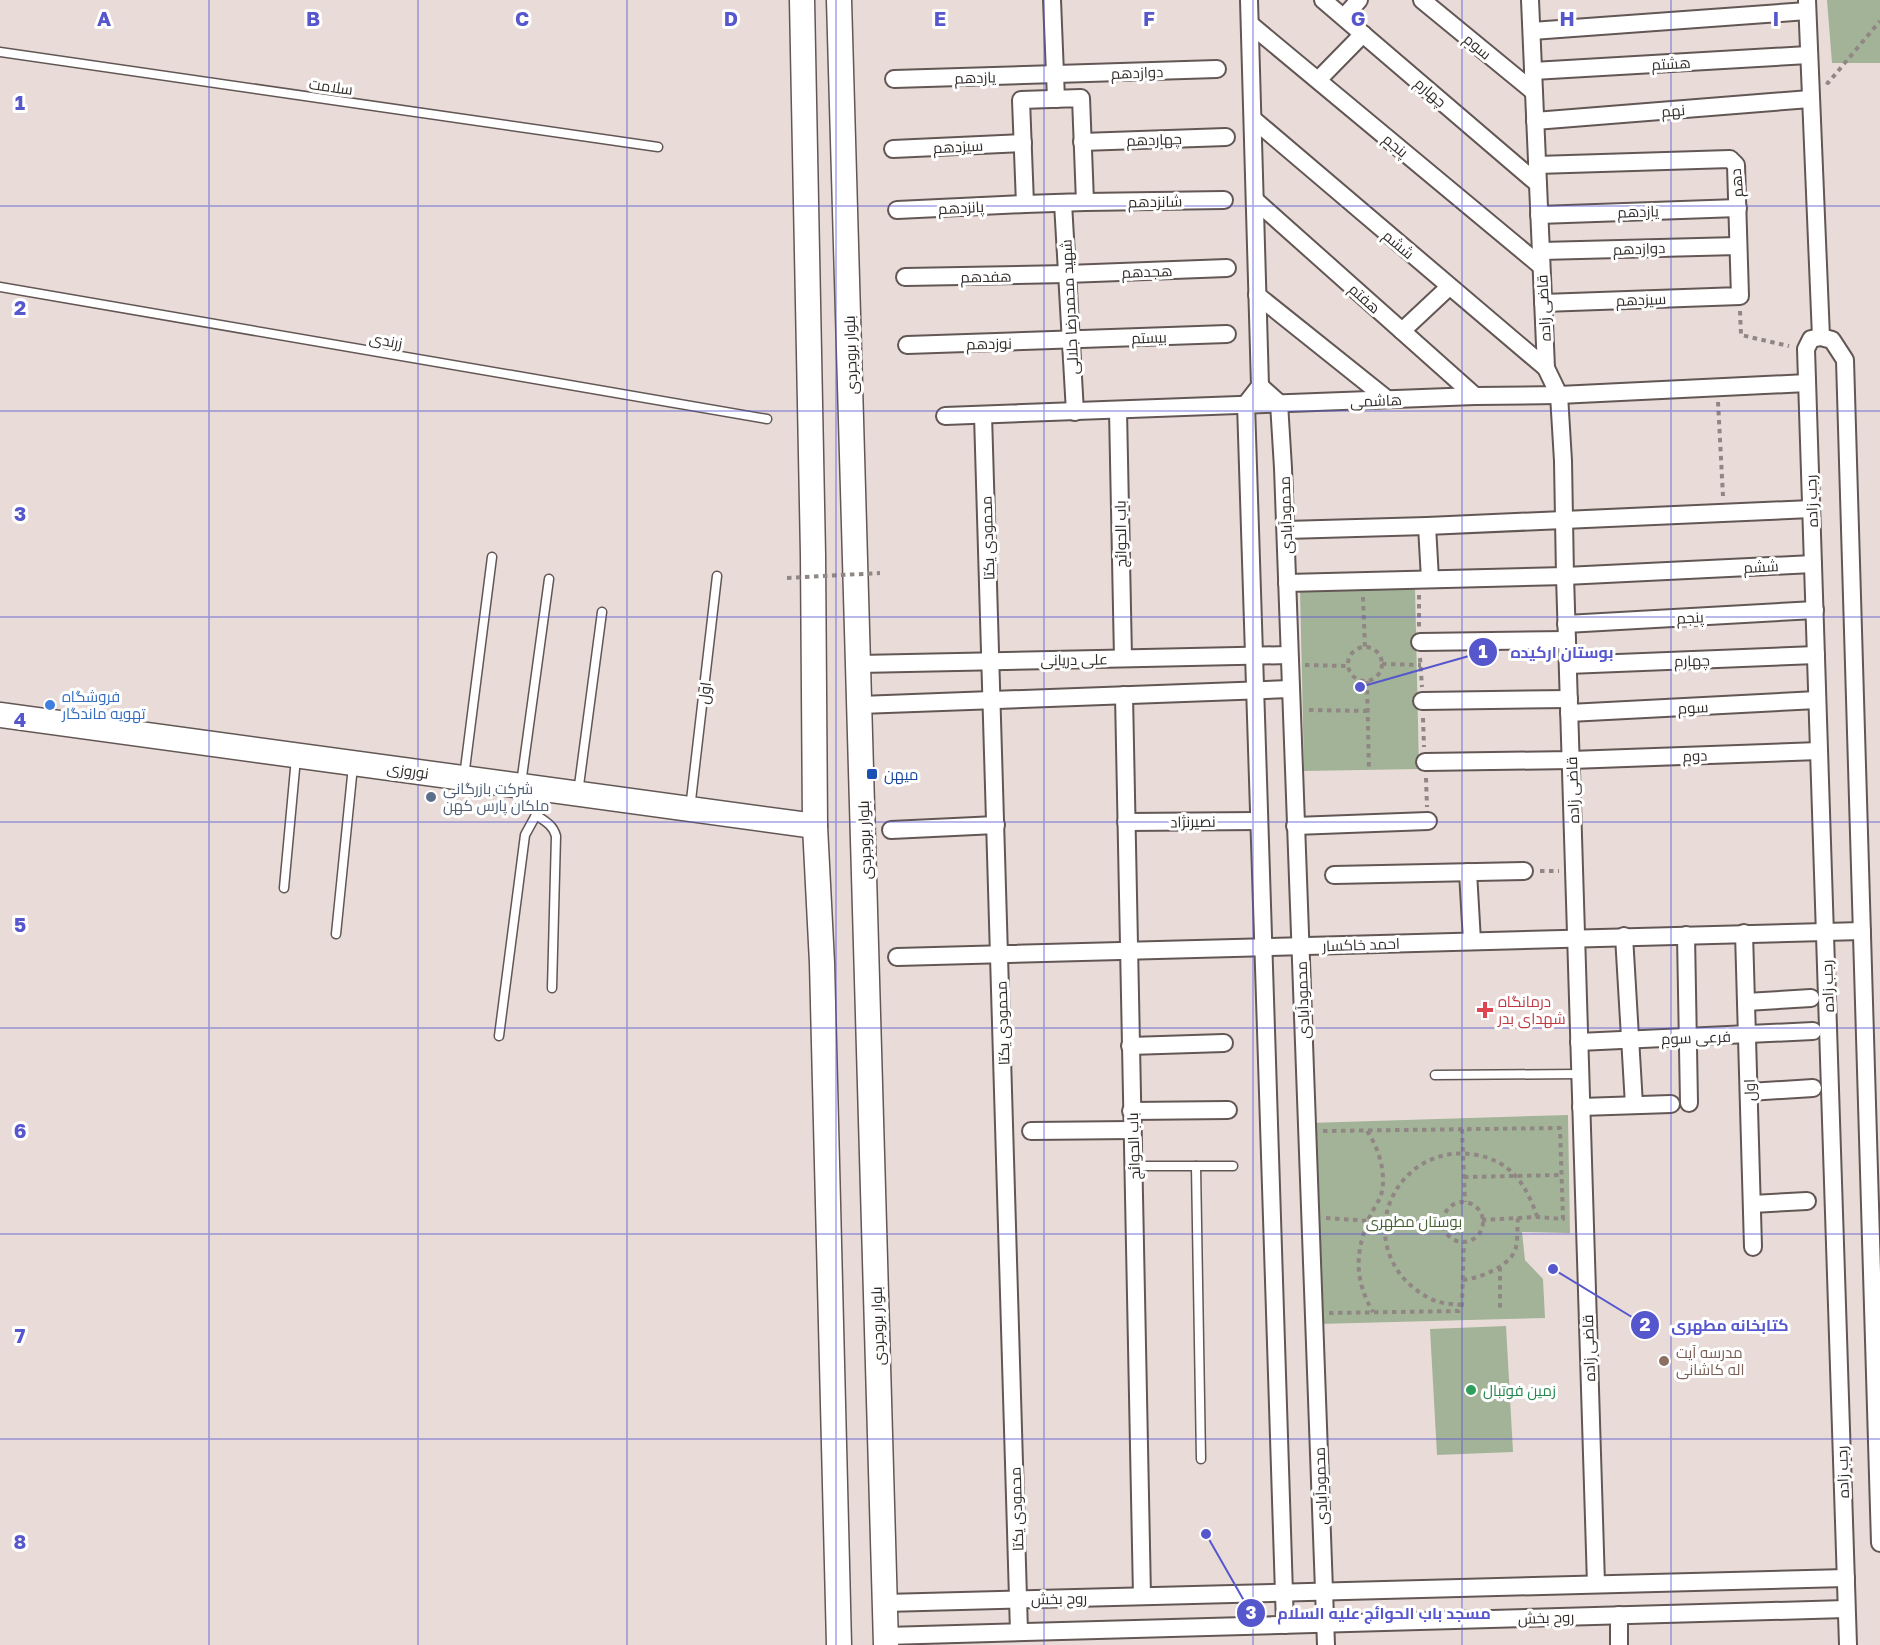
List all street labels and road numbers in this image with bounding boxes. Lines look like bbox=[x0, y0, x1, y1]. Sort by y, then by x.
street label: سوم bbox=[1459, 29, 1495, 64]
street label: هشتم bbox=[1651, 53, 1691, 75]
street label: دوازدهم bbox=[1110, 62, 1164, 84]
street label: یازدهم bbox=[954, 67, 996, 89]
street label: چهارم bbox=[1410, 73, 1450, 112]
street label: سلامت bbox=[308, 74, 354, 98]
street label: نهم bbox=[1660, 100, 1686, 122]
street label: چهاردهم bbox=[1126, 129, 1182, 151]
street label: پنجم bbox=[1378, 129, 1412, 162]
street label: سیزدهم bbox=[932, 136, 984, 158]
street label: دهم bbox=[1726, 168, 1748, 198]
street label: شانزدهم bbox=[1128, 192, 1182, 212]
street label: پانزدهم bbox=[938, 197, 985, 219]
street label: یازدهم bbox=[1617, 201, 1659, 223]
street label: ششم bbox=[1378, 226, 1418, 264]
street label: دوازدهم bbox=[1612, 238, 1666, 260]
street label: شهید محمدرضا جلالی bbox=[1056, 239, 1084, 375]
street label: هجدهم bbox=[1121, 261, 1173, 283]
street label: هفدهم bbox=[960, 267, 1012, 287]
street label: قاضی زاده bbox=[1532, 274, 1556, 342]
street label: هفتم bbox=[1344, 279, 1384, 318]
street label: سیزدهم bbox=[1616, 289, 1667, 311]
street label: بلوار بروجردی bbox=[840, 315, 862, 395]
street label: بیستم bbox=[1131, 327, 1167, 349]
street label: زرندی bbox=[368, 328, 404, 354]
street label: نوزدهم bbox=[966, 334, 1012, 354]
street label: هاشمی bbox=[1350, 390, 1402, 412]
street label: رجب زاده bbox=[1801, 475, 1822, 527]
street label: محمودآبادی bbox=[1275, 476, 1297, 554]
street label: محمودی یکتا bbox=[977, 495, 999, 581]
street label: باب الحوائج bbox=[1110, 500, 1133, 568]
street label: ششم bbox=[1743, 556, 1779, 578]
street label: پنجم bbox=[1676, 607, 1704, 629]
street label: علی دریانی bbox=[1040, 649, 1108, 671]
street label: چهارم bbox=[1674, 650, 1710, 672]
street label: اول bbox=[694, 681, 715, 705]
street label: سوم bbox=[1677, 697, 1709, 719]
street label: دوم bbox=[1682, 746, 1708, 766]
street label: قاضی زاده bbox=[1562, 756, 1584, 824]
street label: نوروزی bbox=[386, 758, 430, 784]
street label: بلوار بروجردی bbox=[854, 800, 876, 880]
street label: نصیرنژاد bbox=[1170, 812, 1216, 831]
street label: احمد خاکسار bbox=[1321, 934, 1400, 955]
street label: رجب زاده bbox=[1817, 960, 1838, 1012]
street label: محمودآبادی bbox=[1292, 961, 1314, 1039]
street label: محمودی یکتا bbox=[992, 980, 1014, 1066]
street label: فرعی سوم bbox=[1661, 1027, 1731, 1049]
street label: اول bbox=[1740, 1079, 1759, 1101]
street label: باب الحوائج bbox=[1123, 1112, 1146, 1180]
street label: بلوار بروجردی bbox=[867, 1286, 889, 1366]
street label: قاضی زاده bbox=[1578, 1314, 1600, 1382]
street label: رجب زاده bbox=[1832, 1446, 1853, 1498]
street label: محمودآبادی bbox=[1310, 1447, 1332, 1525]
street label: محمودی یکتا bbox=[1006, 1466, 1028, 1552]
street label: روح بخش bbox=[1031, 1589, 1087, 1610]
street label: روح بخش bbox=[1518, 1607, 1575, 1630]

